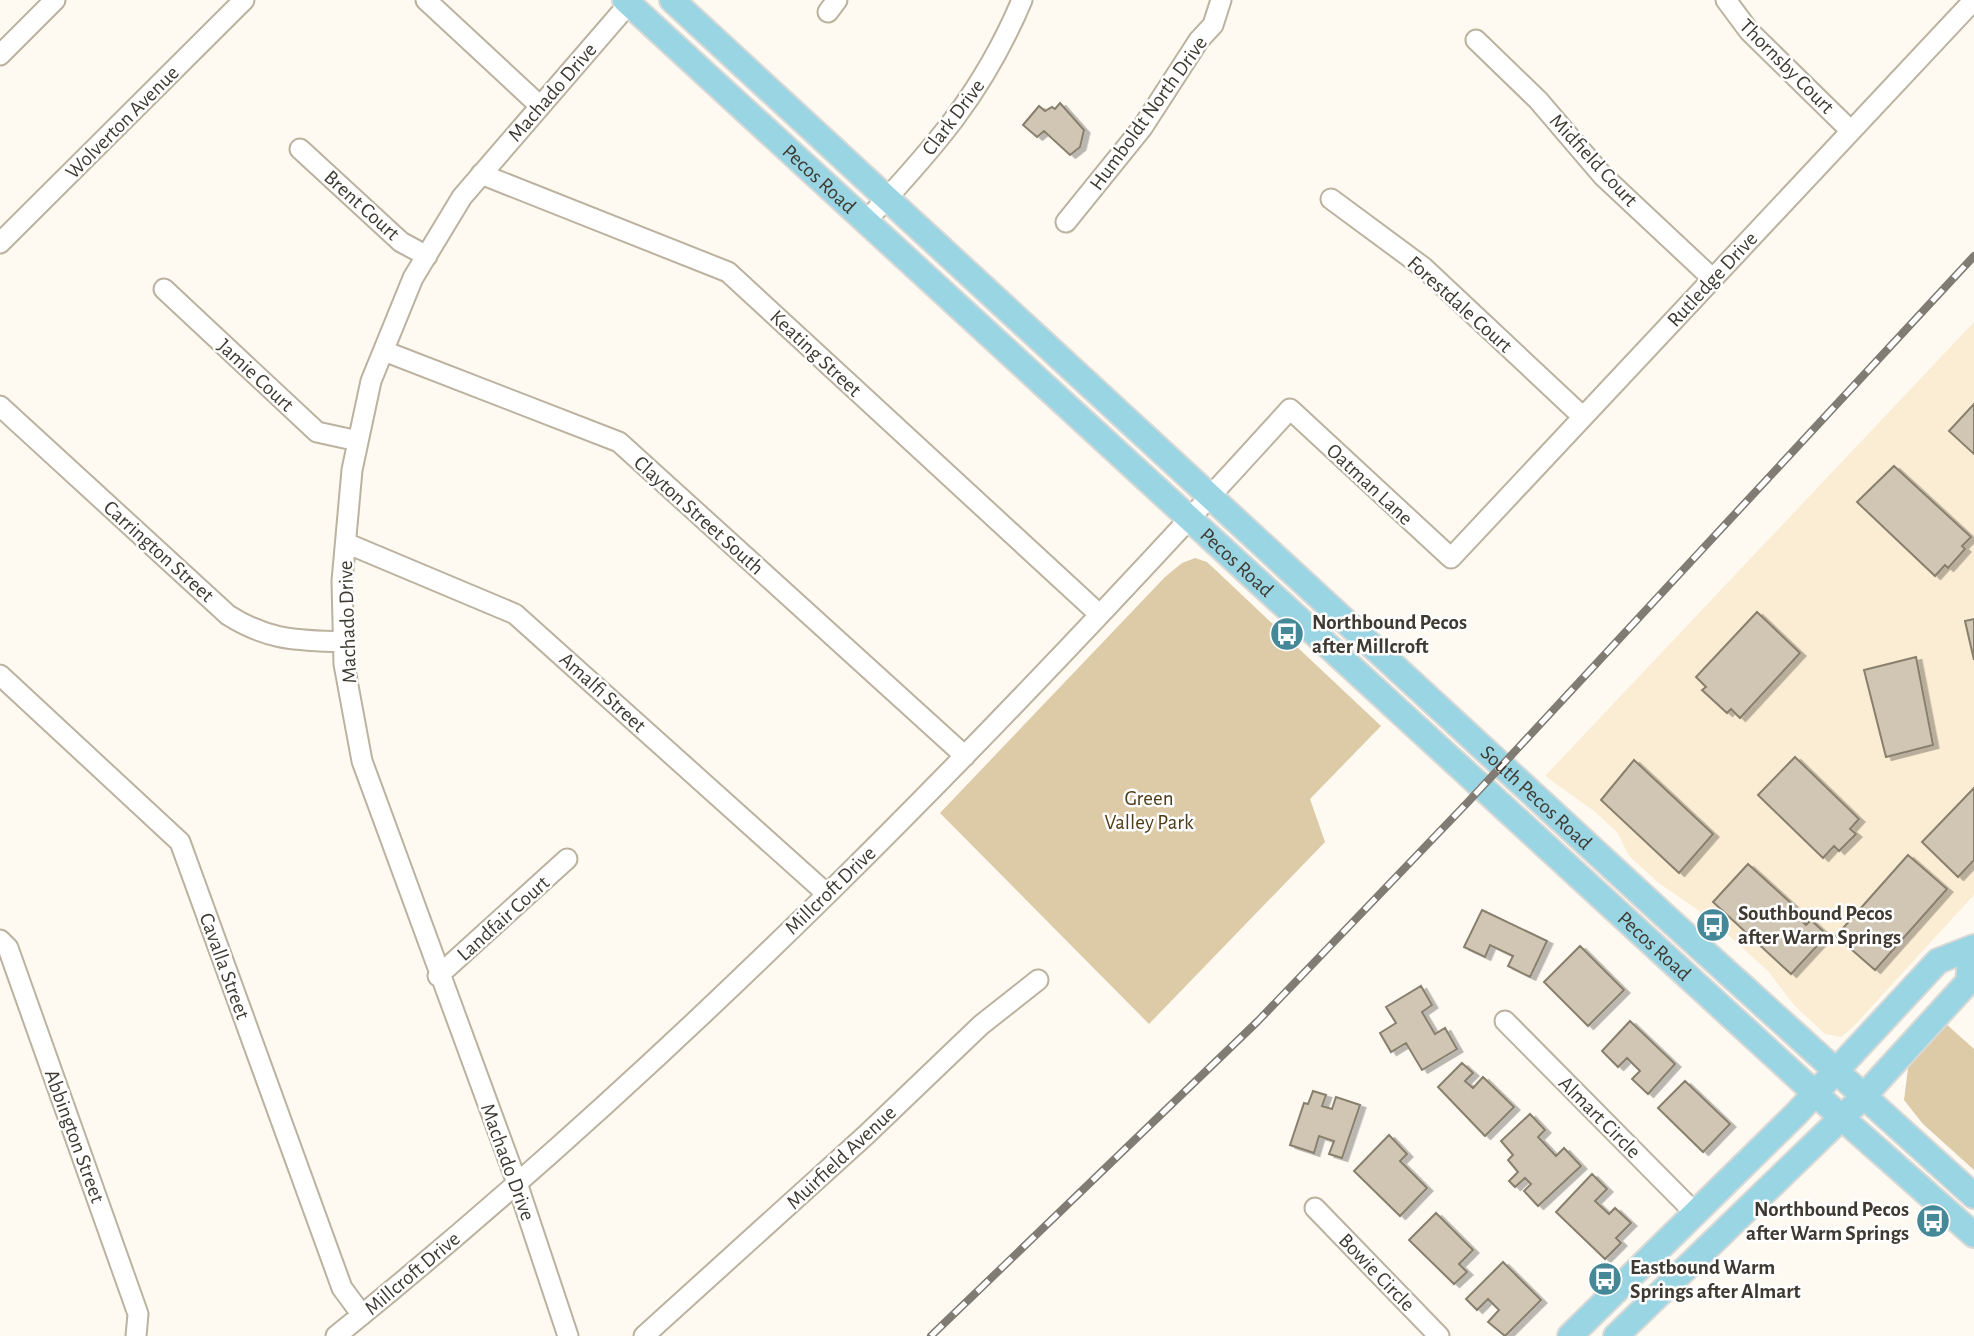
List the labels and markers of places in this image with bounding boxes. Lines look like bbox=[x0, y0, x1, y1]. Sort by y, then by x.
place label: Northbound Pecos after Millcroft bbox=[1312, 612, 1467, 657]
bus stop icon: Northbound Pecos after Millcroft bbox=[1268, 615, 1306, 653]
place label: Southbound Pecos after Warm Springs bbox=[1738, 903, 1901, 948]
bus stop icon: Southbound Pecos after Warm Springs bbox=[1694, 906, 1732, 944]
place label: Northbound Pecos after Warm Springs bbox=[1746, 1199, 1909, 1244]
bus stop icon: Northbound Pecos after Warm Springs bbox=[1914, 1202, 1952, 1240]
place label: Eastbound Warm Springs after Almart bbox=[1630, 1257, 1801, 1302]
bus stop icon: Eastbound Warm Springs after Almart bbox=[1586, 1260, 1624, 1298]

